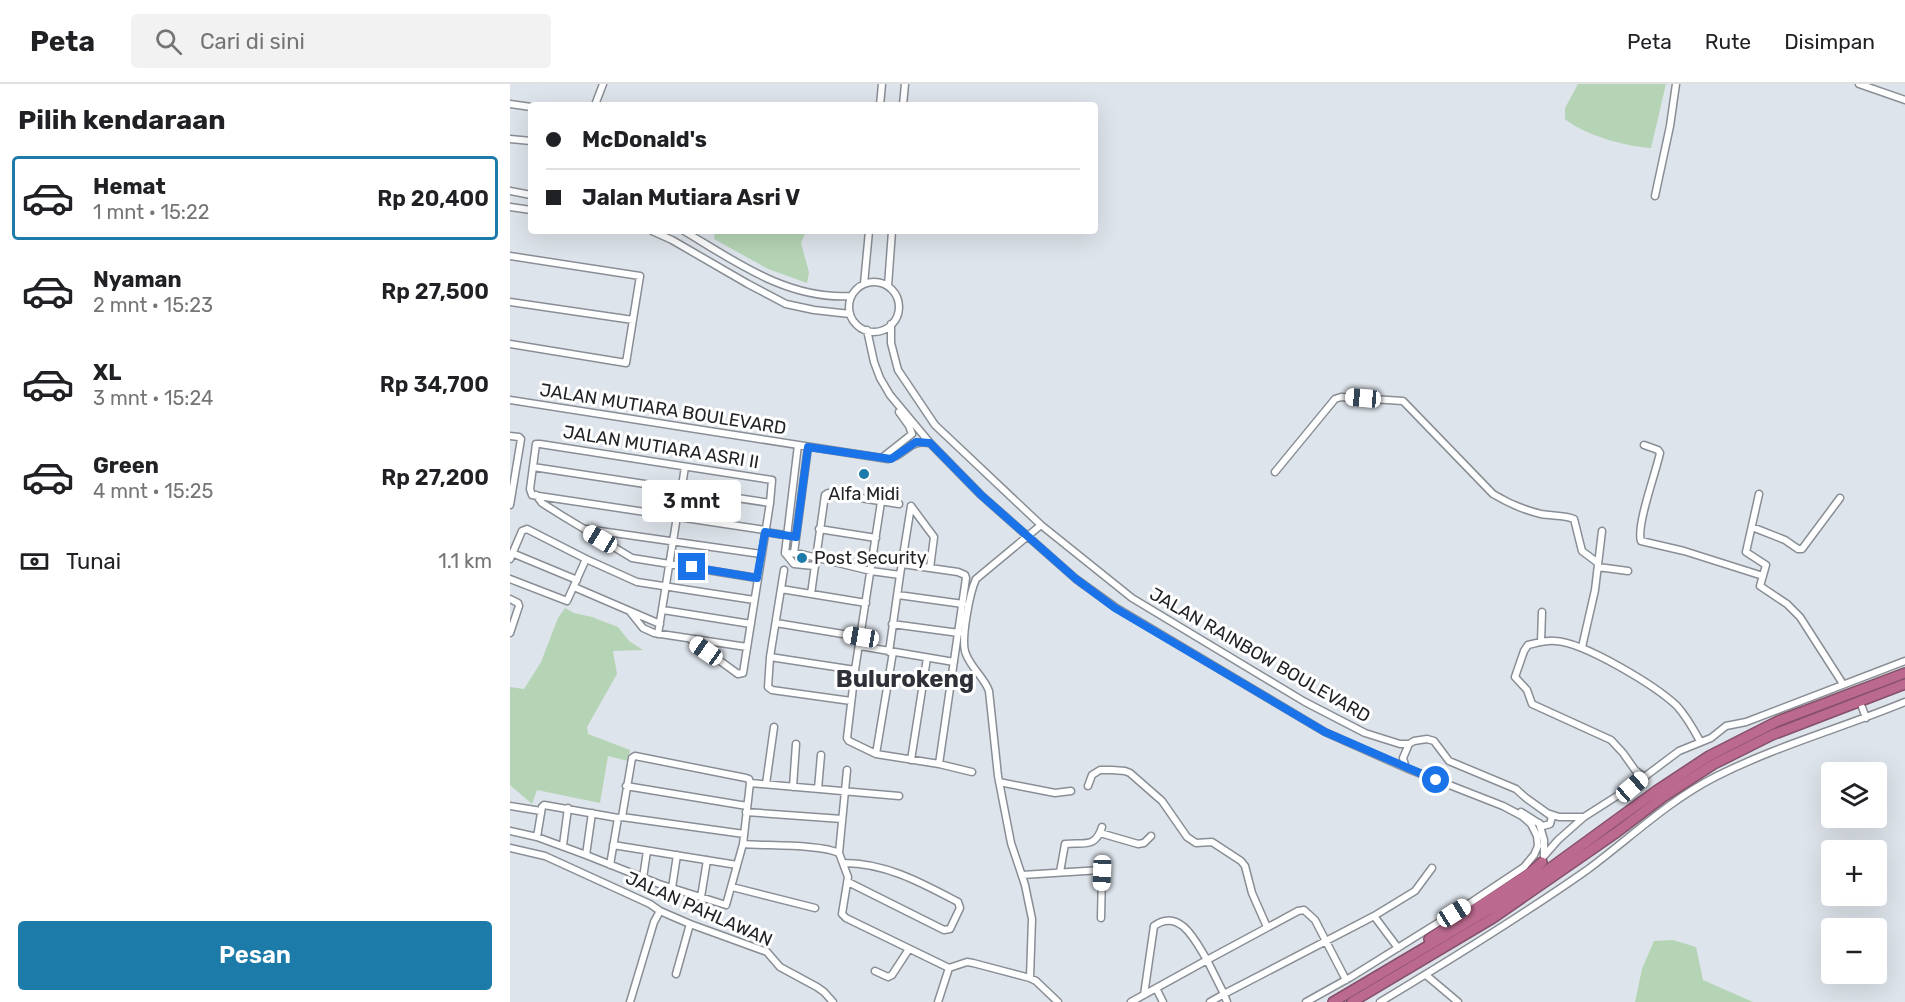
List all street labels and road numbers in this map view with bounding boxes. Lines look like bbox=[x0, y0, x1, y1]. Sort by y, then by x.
street label: JALAN MUTIARA BOULEVARD bbox=[538, 379, 788, 439]
street label: JALAN MUTIARA ASRI II bbox=[562, 421, 760, 473]
street label: JALAN RAINBOW BOULEVARD bbox=[1146, 583, 1374, 727]
street label: JALAN PAHLAWAN bbox=[622, 867, 776, 951]

